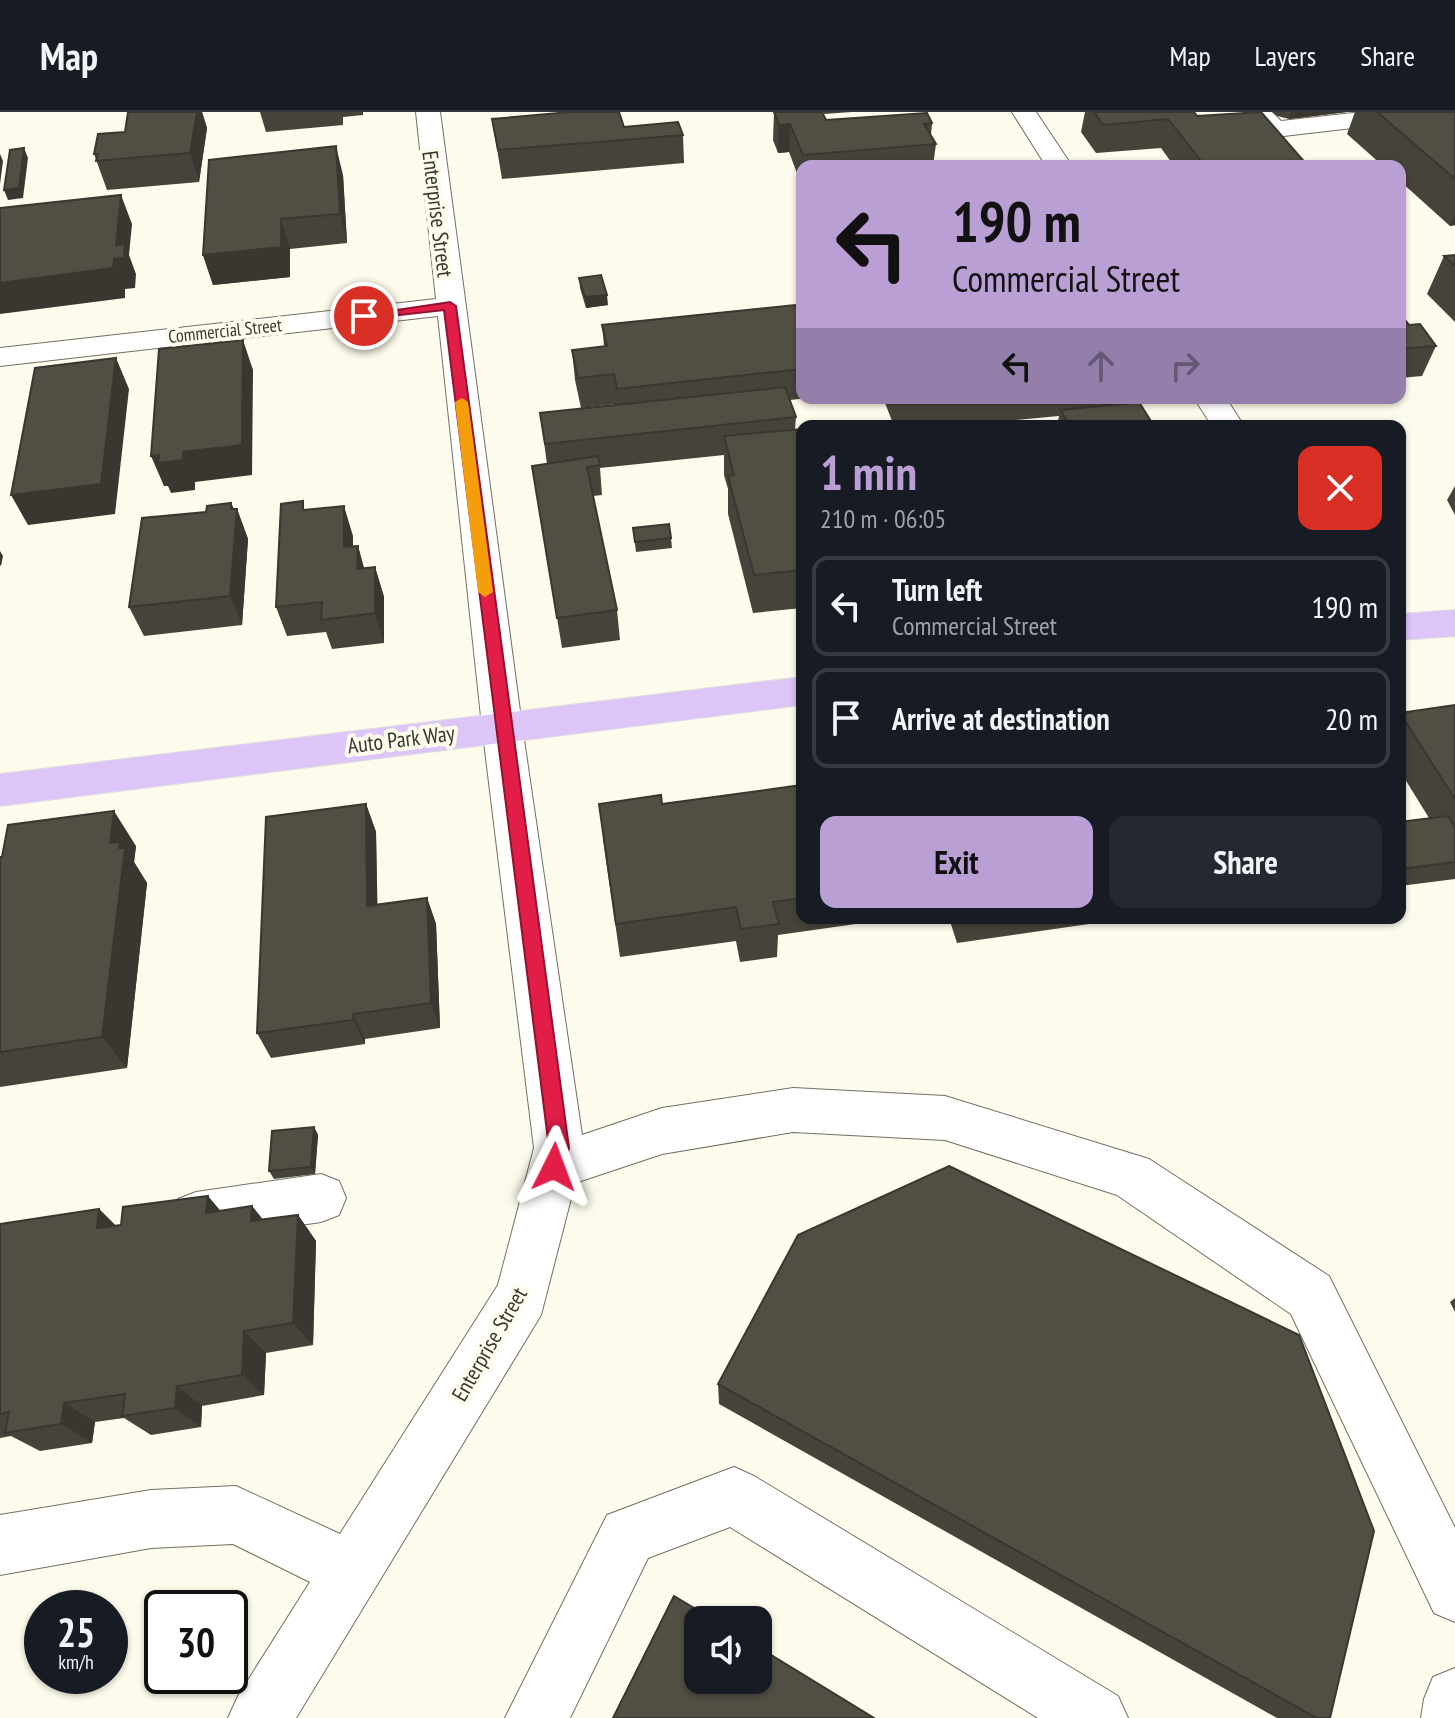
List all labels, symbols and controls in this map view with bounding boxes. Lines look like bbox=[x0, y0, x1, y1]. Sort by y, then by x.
text: Map bbox=[40, 31, 98, 80]
text: Map bbox=[1169, 37, 1211, 74]
text: Layers bbox=[1255, 37, 1316, 74]
text: Share bbox=[1360, 37, 1415, 74]
street label: Enterprise Street bbox=[416, 149, 460, 279]
text: 190 m bbox=[952, 185, 1081, 257]
icon: left bbox=[820, 192, 924, 296]
text: Commercial Street bbox=[952, 255, 1180, 302]
pin bbox=[330, 282, 398, 350]
icon: arrive bbox=[342, 294, 386, 338]
street label: Commercial Street bbox=[167, 313, 283, 348]
icon: left bbox=[995, 344, 1039, 388]
icon: ahead bbox=[1079, 344, 1123, 388]
icon: right bbox=[1163, 344, 1207, 388]
text: 1 min bbox=[820, 441, 917, 503]
button: close bbox=[1298, 446, 1382, 530]
text: 210 m · 06:05 bbox=[820, 502, 946, 535]
text: Turn left bbox=[892, 570, 982, 609]
icon: left bbox=[824, 584, 868, 628]
text: 190 m bbox=[1312, 587, 1378, 626]
text: Commercial Street bbox=[892, 609, 1057, 642]
icon: arrive bbox=[824, 696, 868, 740]
text: Arrive at destination bbox=[892, 699, 1110, 738]
text: 20 m bbox=[1325, 699, 1378, 738]
street label: Auto Park Way bbox=[346, 718, 457, 759]
button: Exit bbox=[820, 816, 1093, 908]
button: Share bbox=[1109, 816, 1382, 908]
position arrow bbox=[512, 1125, 596, 1209]
street label: Enterprise Street bbox=[445, 1282, 533, 1406]
speed limit sign: 30 bbox=[144, 1590, 248, 1694]
text: 25 bbox=[57, 1606, 95, 1658]
map controls bbox=[684, 1606, 772, 1694]
button: sound bbox=[684, 1606, 772, 1694]
text: km/h bbox=[58, 1649, 94, 1675]

